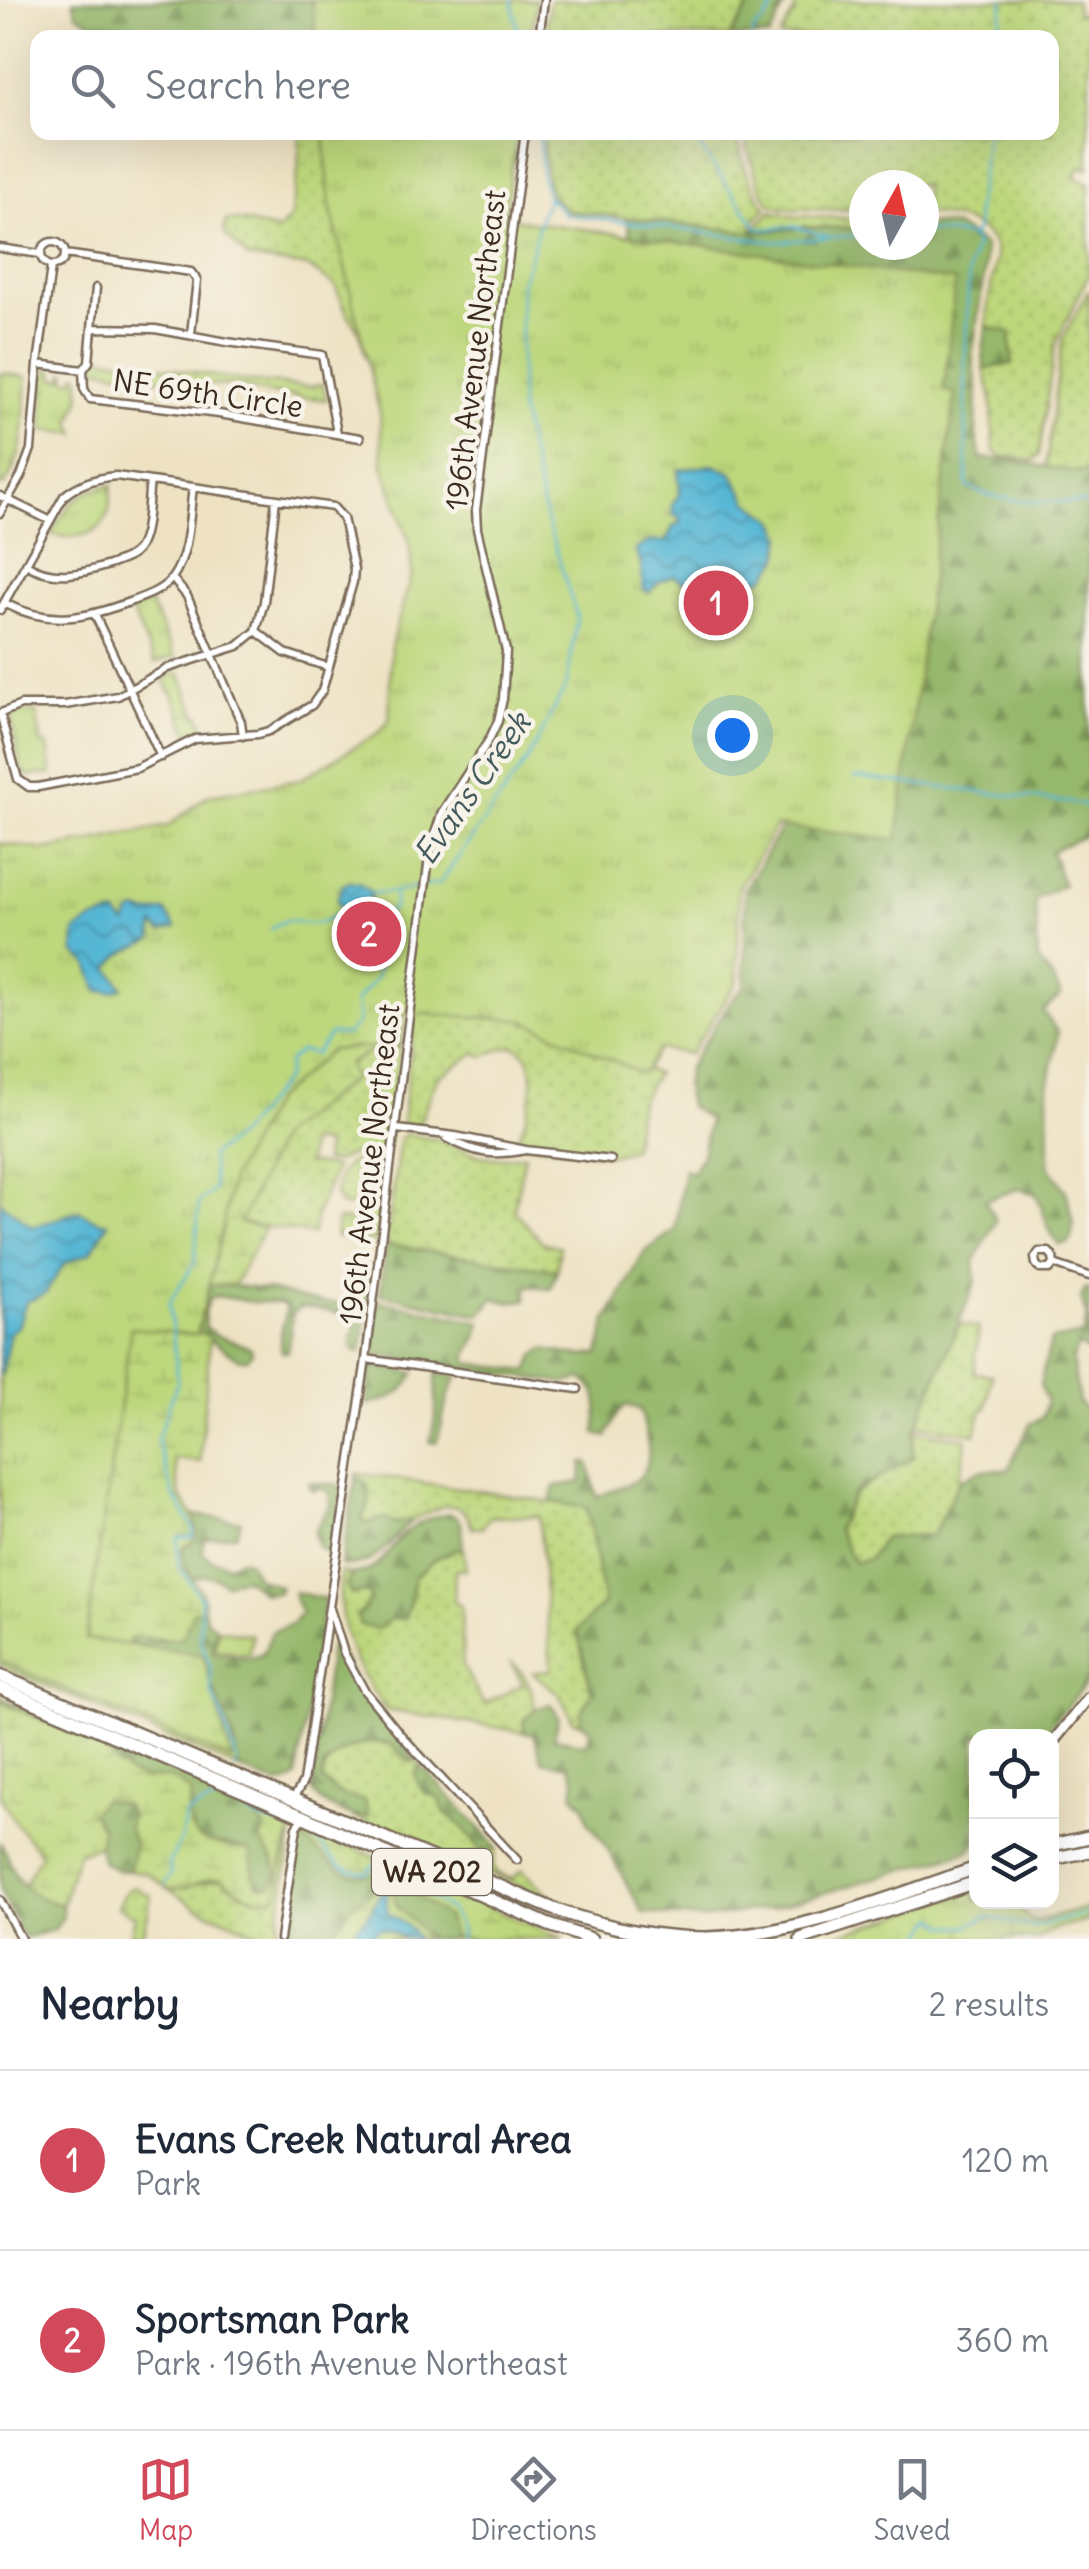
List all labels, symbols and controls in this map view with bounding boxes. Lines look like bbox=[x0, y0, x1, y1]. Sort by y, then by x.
search box bbox=[30, 30, 1059, 140]
icon: search bbox=[65, 58, 120, 113]
text: Search here bbox=[145, 62, 351, 109]
north arrow bbox=[849, 170, 939, 260]
street label: 196th Avenue Northeast bbox=[436, 187, 514, 513]
street label: NE 69th Circle bbox=[111, 361, 305, 425]
pin: 1 bbox=[684, 566, 748, 640]
water label: Evans Creek bbox=[405, 702, 541, 872]
your location bbox=[707, 710, 758, 761]
pin: 2 bbox=[336, 896, 402, 972]
street label: 196th Avenue Northeast bbox=[330, 1001, 408, 1327]
map controls bbox=[969, 1729, 1059, 1909]
button: locate bbox=[969, 1729, 1059, 1819]
button: layers bbox=[969, 1819, 1059, 1909]
road number: WA 202 bbox=[372, 1849, 492, 1895]
text: Nearby bbox=[40, 1978, 179, 2030]
text: 2 results bbox=[929, 1984, 1049, 2025]
text: Evans Creek Natural Area bbox=[135, 2116, 572, 2163]
text: 1 bbox=[66, 2140, 79, 2181]
text: 120 m bbox=[962, 2140, 1049, 2181]
text: Park bbox=[135, 2163, 201, 2204]
text: Sportsman Park bbox=[135, 2296, 409, 2343]
text: 2 bbox=[64, 2320, 81, 2361]
text: 360 m bbox=[956, 2320, 1049, 2361]
text: Park · 196th Avenue Northeast bbox=[135, 2343, 568, 2384]
tab: Map bbox=[138, 2452, 193, 2548]
tab: Directions bbox=[470, 2452, 597, 2548]
tab: Saved bbox=[874, 2452, 951, 2548]

